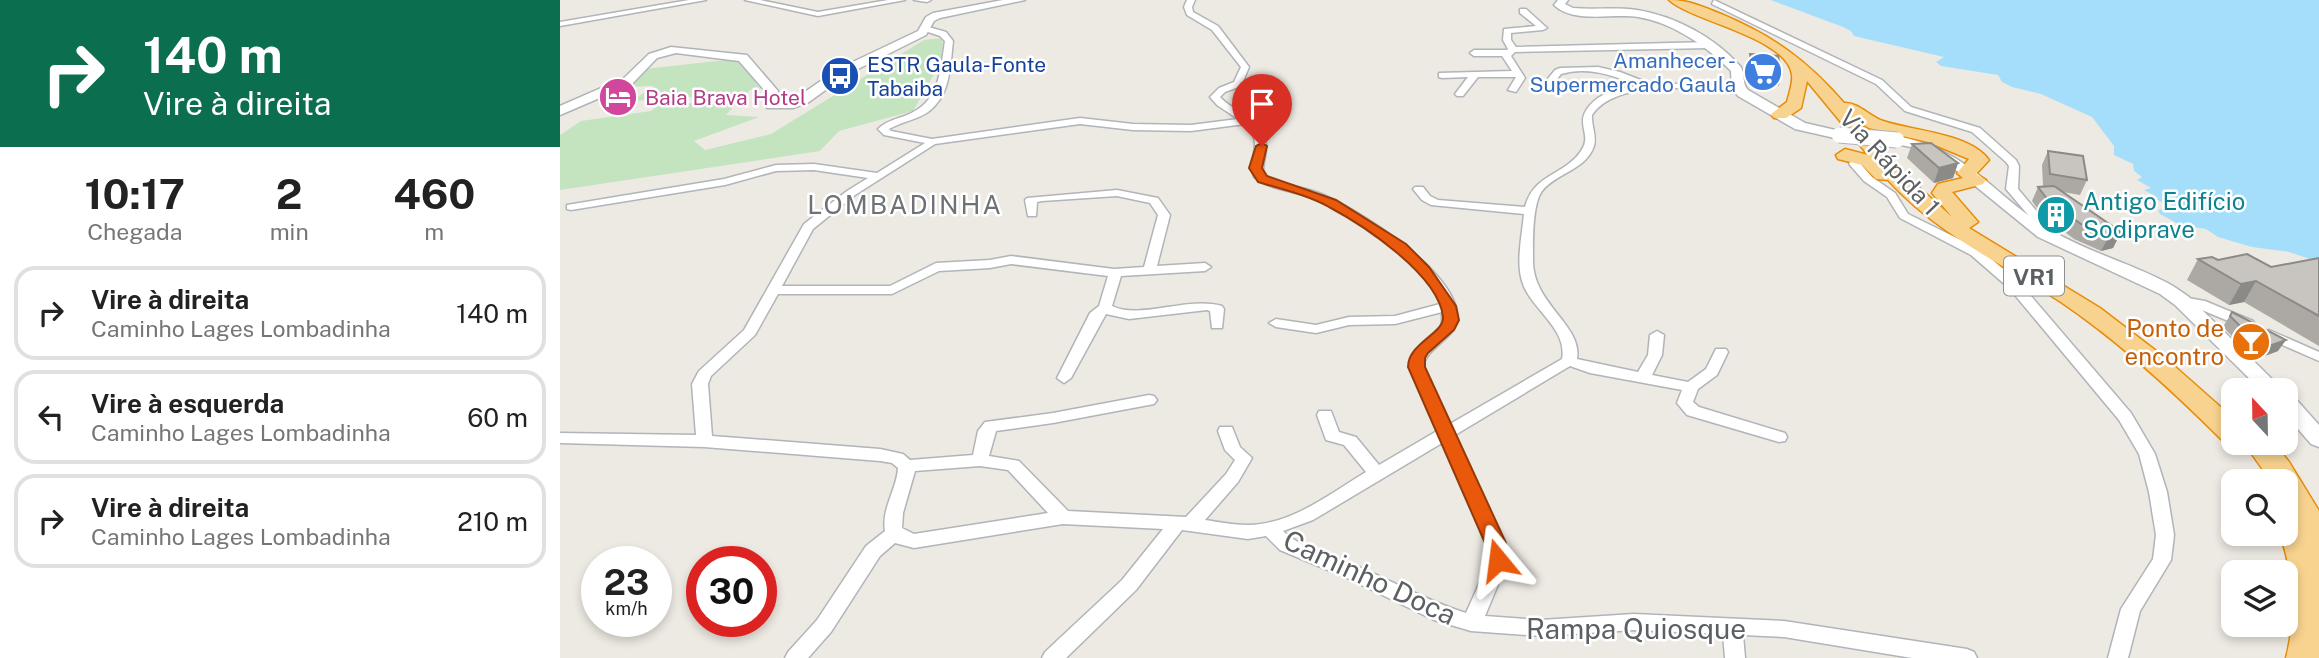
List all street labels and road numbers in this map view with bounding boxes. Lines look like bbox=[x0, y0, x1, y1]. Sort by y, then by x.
street label: Via Rápida 1 bbox=[1834, 103, 1946, 221]
road number: VR1 bbox=[2004, 256, 2064, 296]
street label: Caminho Doca bbox=[1279, 523, 1461, 631]
street label: Rampa Quiosque bbox=[1526, 612, 1746, 645]

